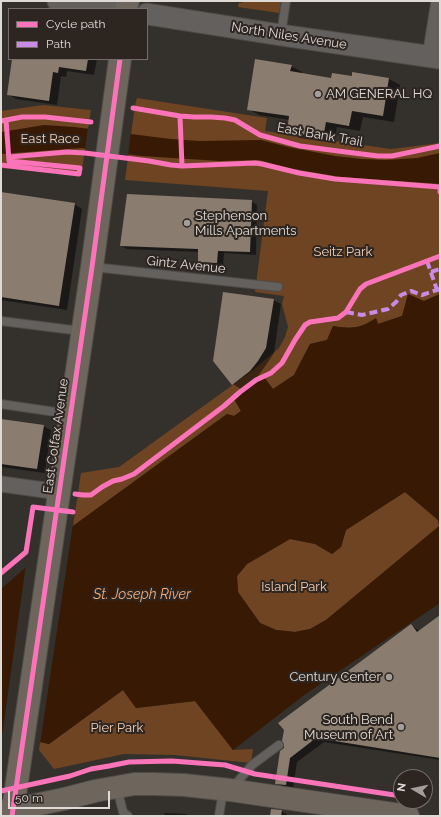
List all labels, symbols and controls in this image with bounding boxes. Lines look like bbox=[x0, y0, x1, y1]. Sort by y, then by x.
legend bbox=[8, 8, 148, 60]
text: Cycle path bbox=[46, 17, 105, 31]
street label: North Niles Avenue bbox=[230, 19, 348, 53]
text: Path bbox=[46, 37, 71, 51]
place label: AM GENERAL HQ bbox=[326, 86, 432, 102]
marker: AM GENERAL HQ bbox=[313, 89, 323, 99]
street label: East Bank Trail bbox=[276, 120, 364, 150]
park label: East Race bbox=[20, 131, 80, 147]
place label: Stephenson Mills Apartments bbox=[195, 208, 296, 239]
marker: Stephenson Mills Apartments bbox=[182, 218, 192, 228]
park label: Seitz Park bbox=[314, 244, 372, 260]
street label: Gintz Avenue bbox=[146, 253, 226, 277]
street label: East Colfax Avenue bbox=[40, 378, 72, 494]
park label: Island Park bbox=[261, 579, 327, 595]
water label: St. Joseph River bbox=[93, 587, 191, 603]
place label: Century Center bbox=[289, 669, 381, 685]
marker: Century Center bbox=[384, 672, 394, 682]
place label: South Bend Museum of Art bbox=[304, 712, 393, 743]
park label: Pier Park bbox=[91, 720, 143, 736]
marker: South Bend Museum of Art bbox=[396, 722, 406, 732]
north arrow bbox=[393, 769, 433, 809]
text: N bbox=[395, 782, 409, 792]
scale bar bbox=[10, 783, 112, 809]
text: 50 m bbox=[15, 791, 43, 805]

